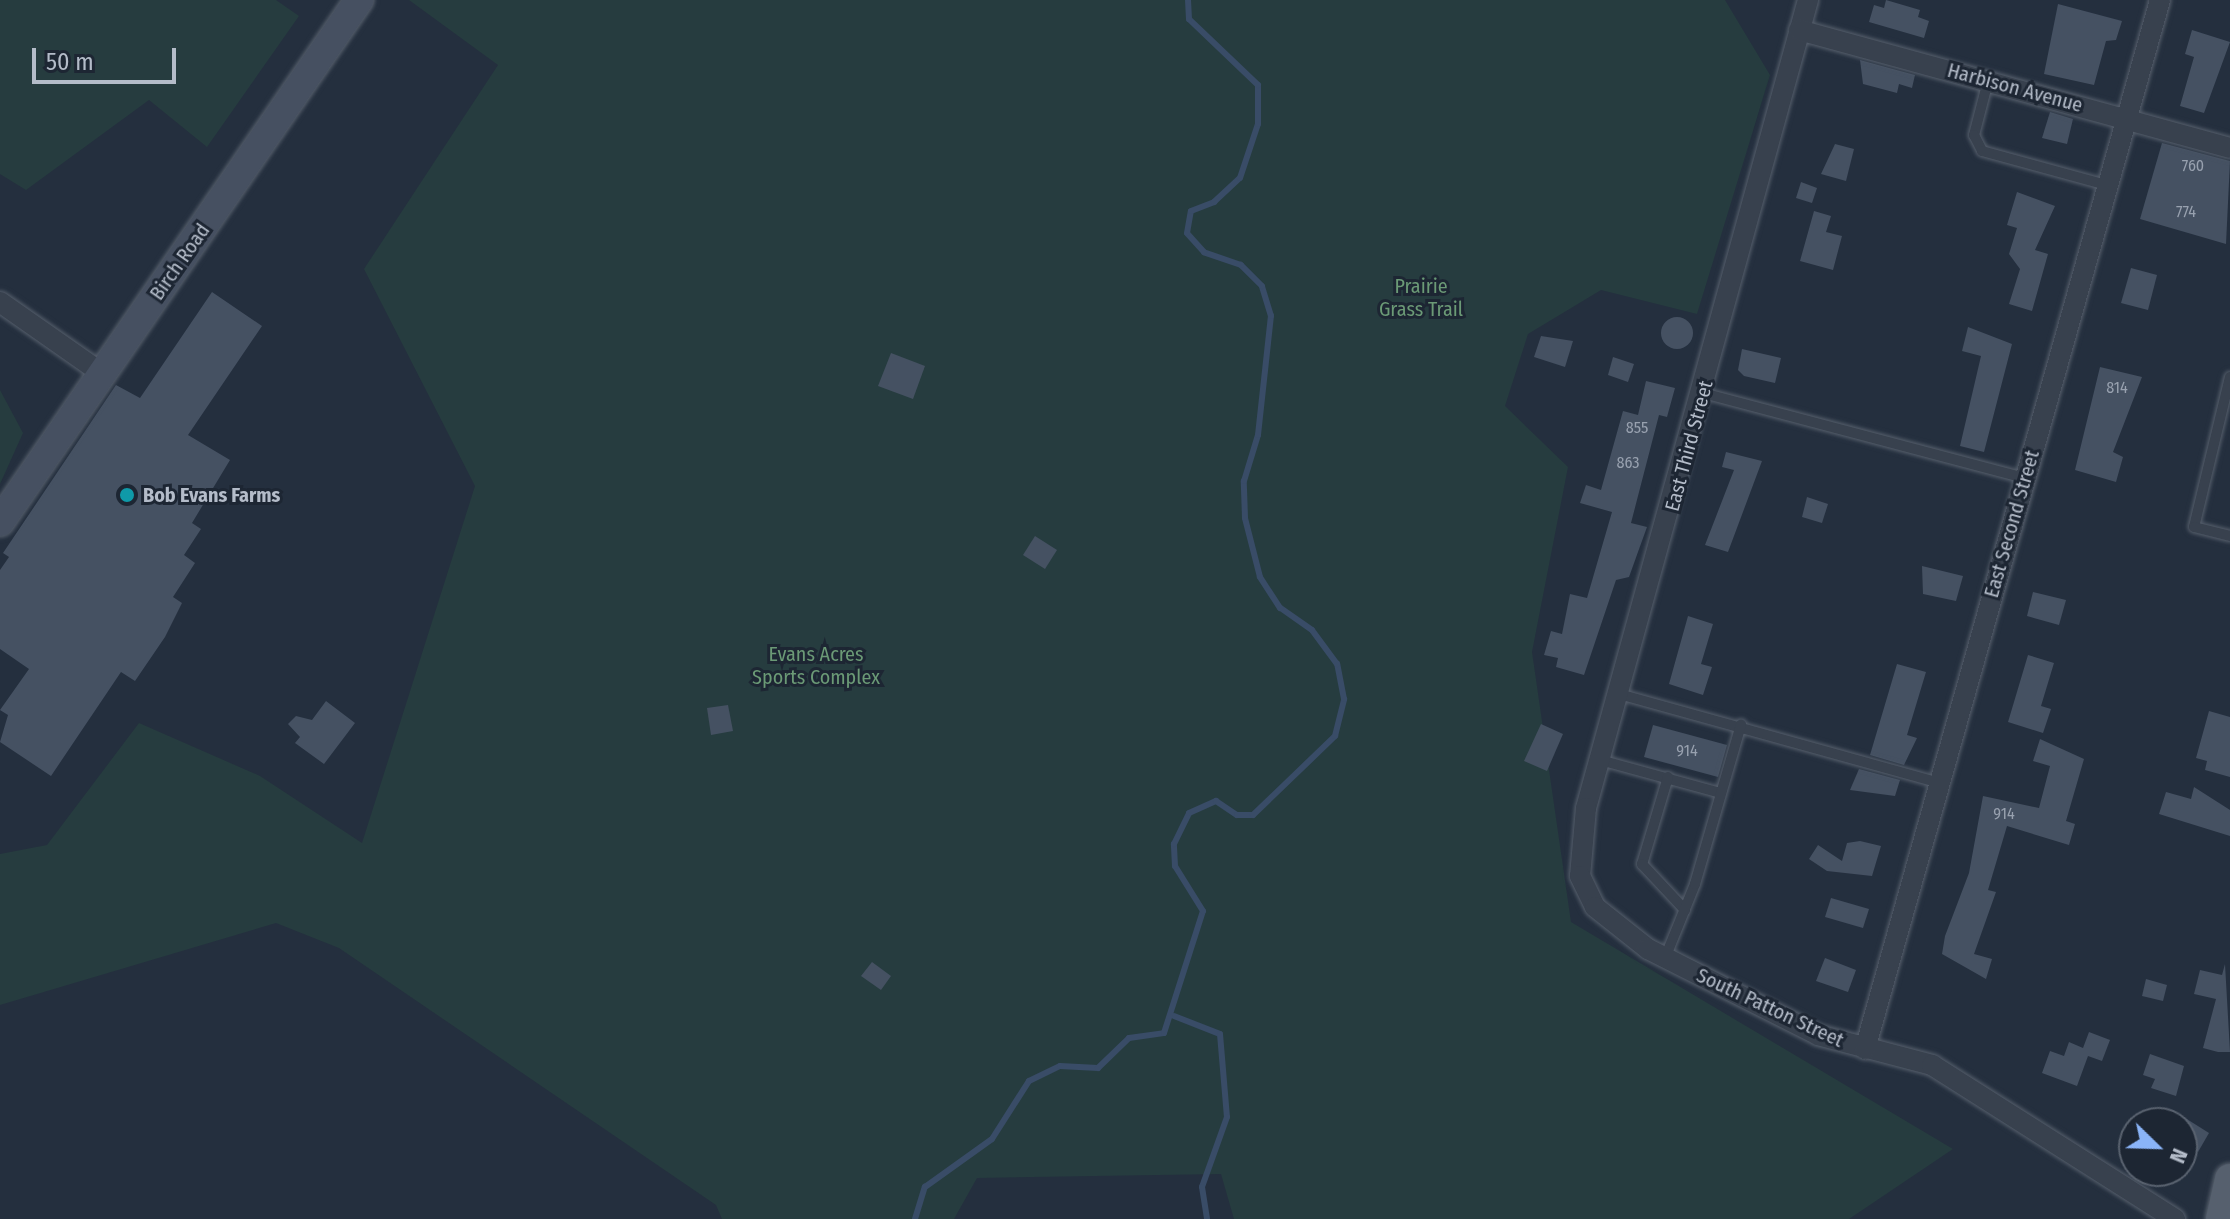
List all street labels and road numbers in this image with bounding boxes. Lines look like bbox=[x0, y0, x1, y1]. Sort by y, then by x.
street label: Harbison Avenue bbox=[1945, 58, 2085, 118]
street label: Birch Road bbox=[145, 219, 215, 305]
street label: East Third Street bbox=[1660, 378, 1718, 514]
street label: East Second Street bbox=[1979, 448, 2045, 600]
street label: South Patton Street bbox=[1693, 963, 1847, 1053]

